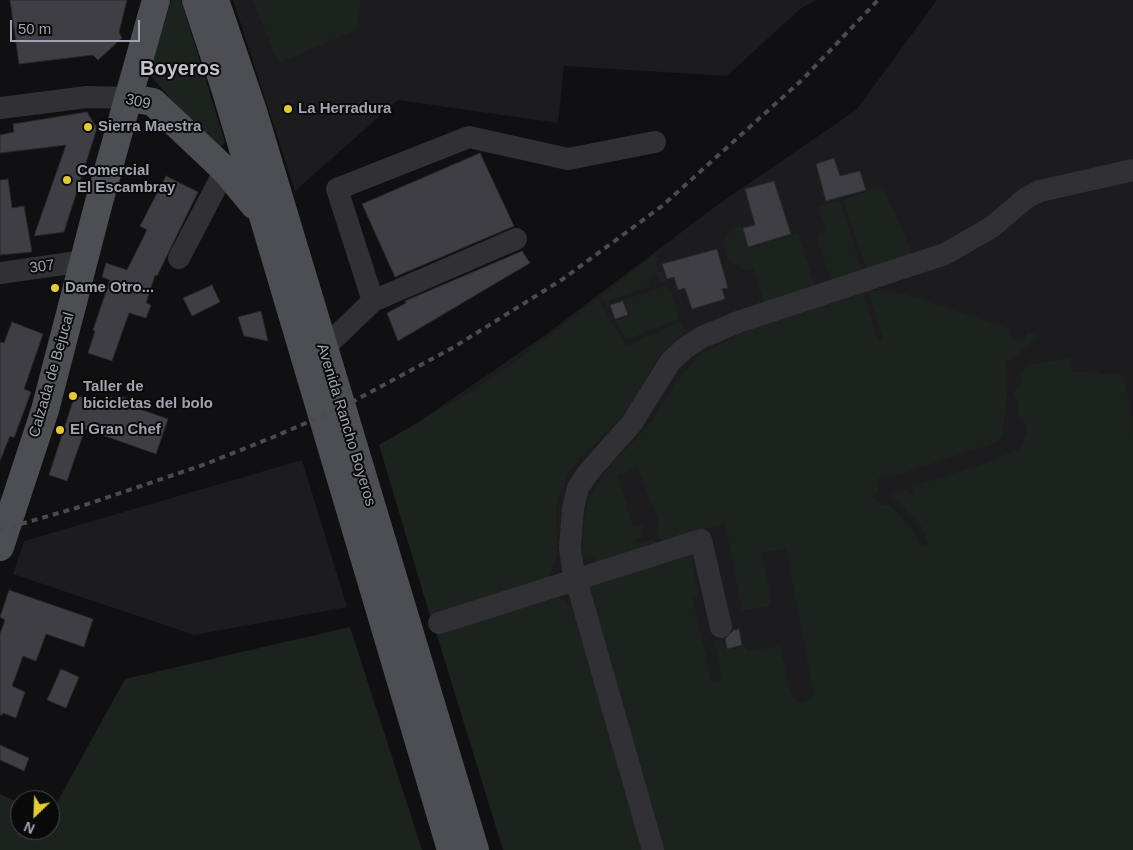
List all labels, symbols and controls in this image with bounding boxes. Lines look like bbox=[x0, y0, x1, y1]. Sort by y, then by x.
scale bar bbox=[12, 10, 142, 42]
text: 50 m bbox=[18, 20, 51, 37]
district label: Boyeros bbox=[140, 57, 220, 81]
street label: 309 bbox=[124, 91, 152, 113]
place label: La Herradura bbox=[298, 100, 391, 118]
marker: La Herradura bbox=[282, 103, 294, 115]
place label: Sierra Maestra bbox=[98, 118, 201, 136]
marker: Sierra Maestra bbox=[82, 121, 94, 133]
place label: Comercial El Escambray bbox=[77, 162, 175, 197]
marker: Comercial El Escambray bbox=[61, 174, 73, 186]
street label: 307 bbox=[28, 256, 56, 278]
place label: Dame Otro... bbox=[65, 279, 154, 297]
marker: Dame Otro... bbox=[49, 282, 61, 294]
street label: Calzada de Bejucal bbox=[26, 310, 78, 440]
street label: Avenida Rancho Boyeros bbox=[313, 342, 379, 508]
place label: Taller de bicicletas del bolo bbox=[83, 378, 213, 413]
marker: Taller de bicicletas del bolo bbox=[67, 390, 79, 402]
place label: El Gran Chef bbox=[70, 421, 161, 439]
marker: El Gran Chef bbox=[54, 424, 66, 436]
north arrow bbox=[10, 790, 60, 840]
text: N bbox=[21, 818, 37, 837]

